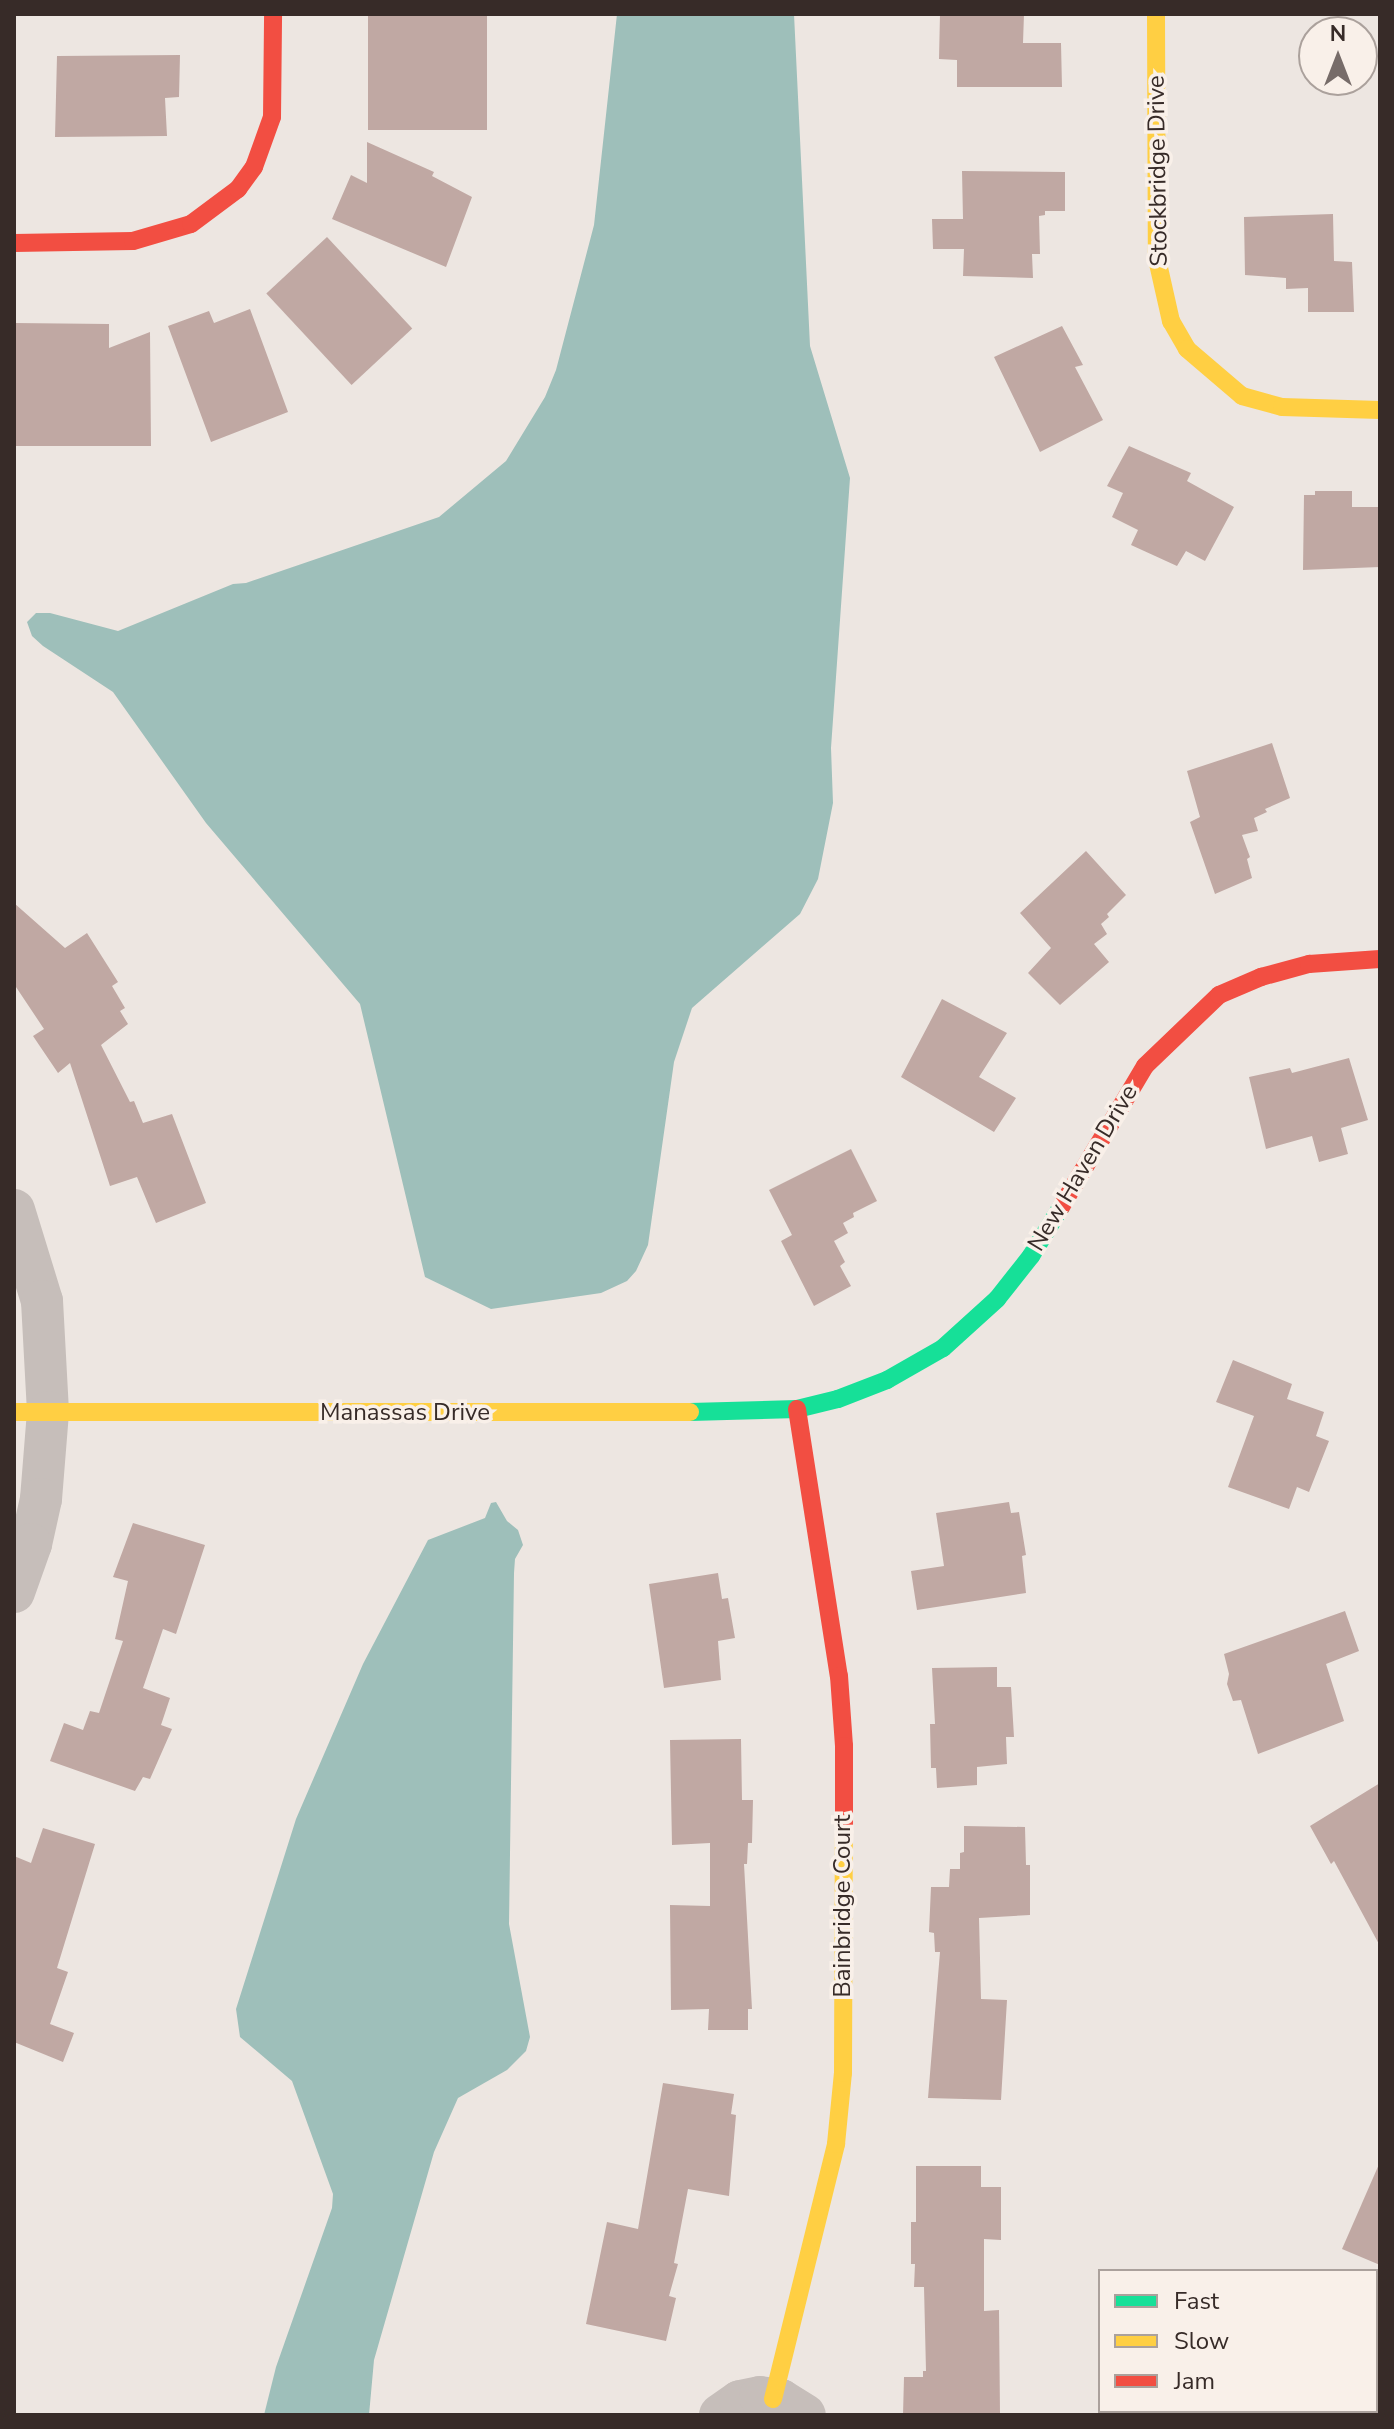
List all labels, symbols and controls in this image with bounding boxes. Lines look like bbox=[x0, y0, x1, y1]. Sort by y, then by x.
north arrow bbox=[1298, 16, 1378, 96]
text: N bbox=[1330, 19, 1346, 49]
street label: Stockbridge Drive bbox=[1142, 75, 1174, 267]
street label: New Haven Drive bbox=[1022, 1079, 1144, 1257]
street label: Manassas Drive bbox=[320, 1399, 490, 1427]
street label: Bainbridge Court bbox=[829, 1814, 857, 1998]
legend bbox=[1098, 2269, 1378, 2413]
text: Fast bbox=[1174, 2285, 1219, 2317]
text: Slow bbox=[1174, 2325, 1229, 2357]
text: Jam bbox=[1174, 2365, 1215, 2397]

